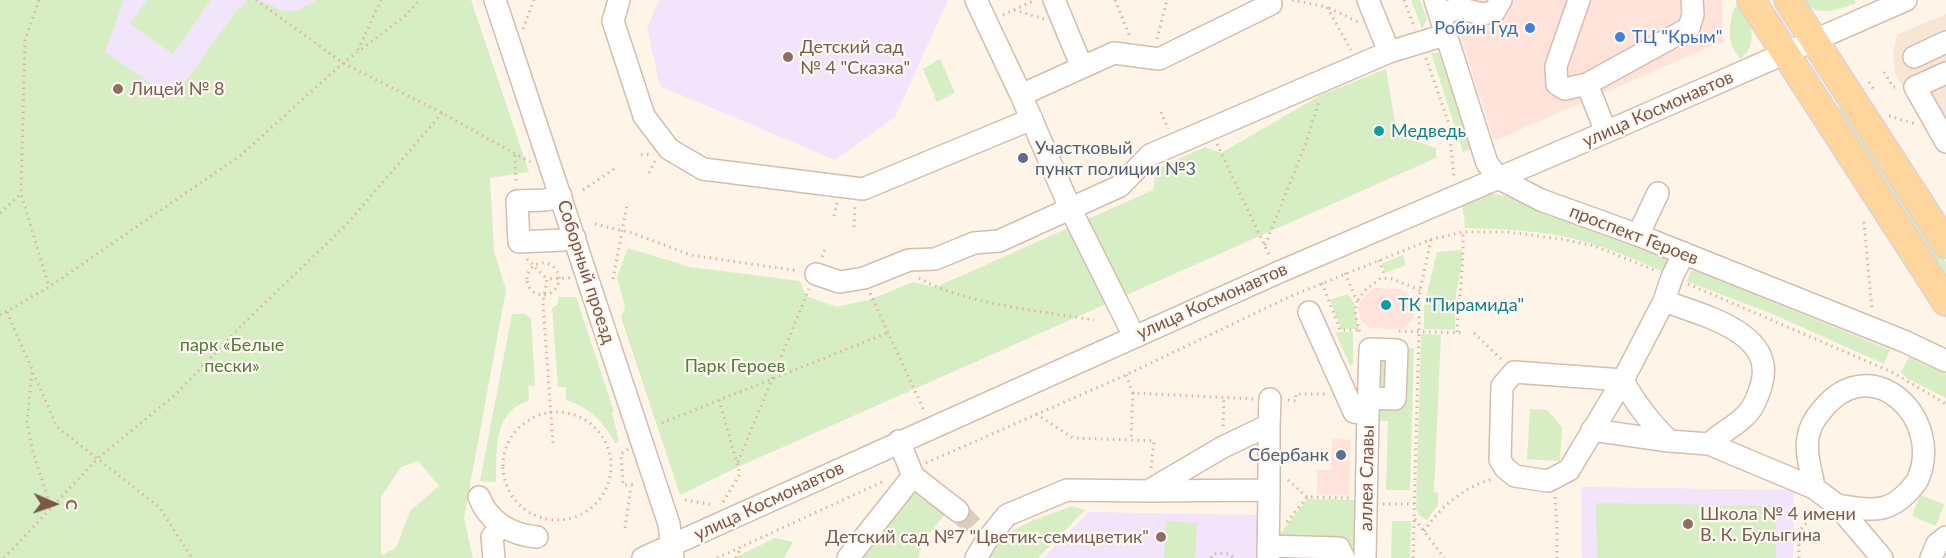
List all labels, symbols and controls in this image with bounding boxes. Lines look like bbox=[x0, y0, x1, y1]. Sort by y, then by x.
place label: Робин Гуд bbox=[1434, 17, 1518, 39]
marker: Робин Гуд bbox=[1523, 21, 1537, 35]
place label: ТЦ "Крым" bbox=[1632, 26, 1722, 48]
marker: ТЦ "Крым" bbox=[1613, 30, 1627, 44]
place label: Детский сад № 4 "Сказка" bbox=[800, 36, 910, 78]
marker: Детский сад № 4 "Сказка" bbox=[781, 50, 795, 64]
street label: улица Космонавтов bbox=[1579, 66, 1737, 152]
place label: Лицей № 8 bbox=[130, 78, 224, 100]
marker: Лицей № 8 bbox=[111, 82, 125, 96]
place label: Медведь bbox=[1391, 120, 1466, 142]
marker: Медведь bbox=[1372, 124, 1386, 138]
place label: Участковый пункт полиции №3 bbox=[1035, 137, 1196, 180]
marker: Участковый пункт полиции №3 bbox=[1016, 151, 1030, 165]
street label: Соборный проезд bbox=[553, 197, 619, 347]
street label: проспект Героев bbox=[1566, 200, 1702, 270]
street label: улица Космонавтов bbox=[1133, 258, 1291, 344]
place label: ТК "Пирамида" bbox=[1398, 294, 1524, 316]
marker: ТК "Пирамида" bbox=[1379, 298, 1393, 312]
park label: парк «Белые пески» bbox=[180, 334, 284, 376]
park label: Парк Героев bbox=[685, 355, 785, 377]
street label: аллея Славы bbox=[1355, 425, 1379, 531]
place label: Сбербанк bbox=[1248, 444, 1329, 466]
marker: Сбербанк bbox=[1334, 448, 1348, 462]
street label: улица Космонавтов bbox=[691, 457, 847, 545]
north arrow bbox=[24, 474, 84, 534]
text: С bbox=[63, 499, 82, 510]
place label: Школа № 4 имени В. К. Булыгина bbox=[1700, 503, 1856, 546]
marker: Школа № 4 имени В. К. Булыгина bbox=[1681, 517, 1695, 531]
place label: Детский сад №7 "Цветик-семицветик" bbox=[825, 526, 1149, 548]
marker: Детский сад №7 "Цветик-семицветик" bbox=[1154, 530, 1168, 544]

